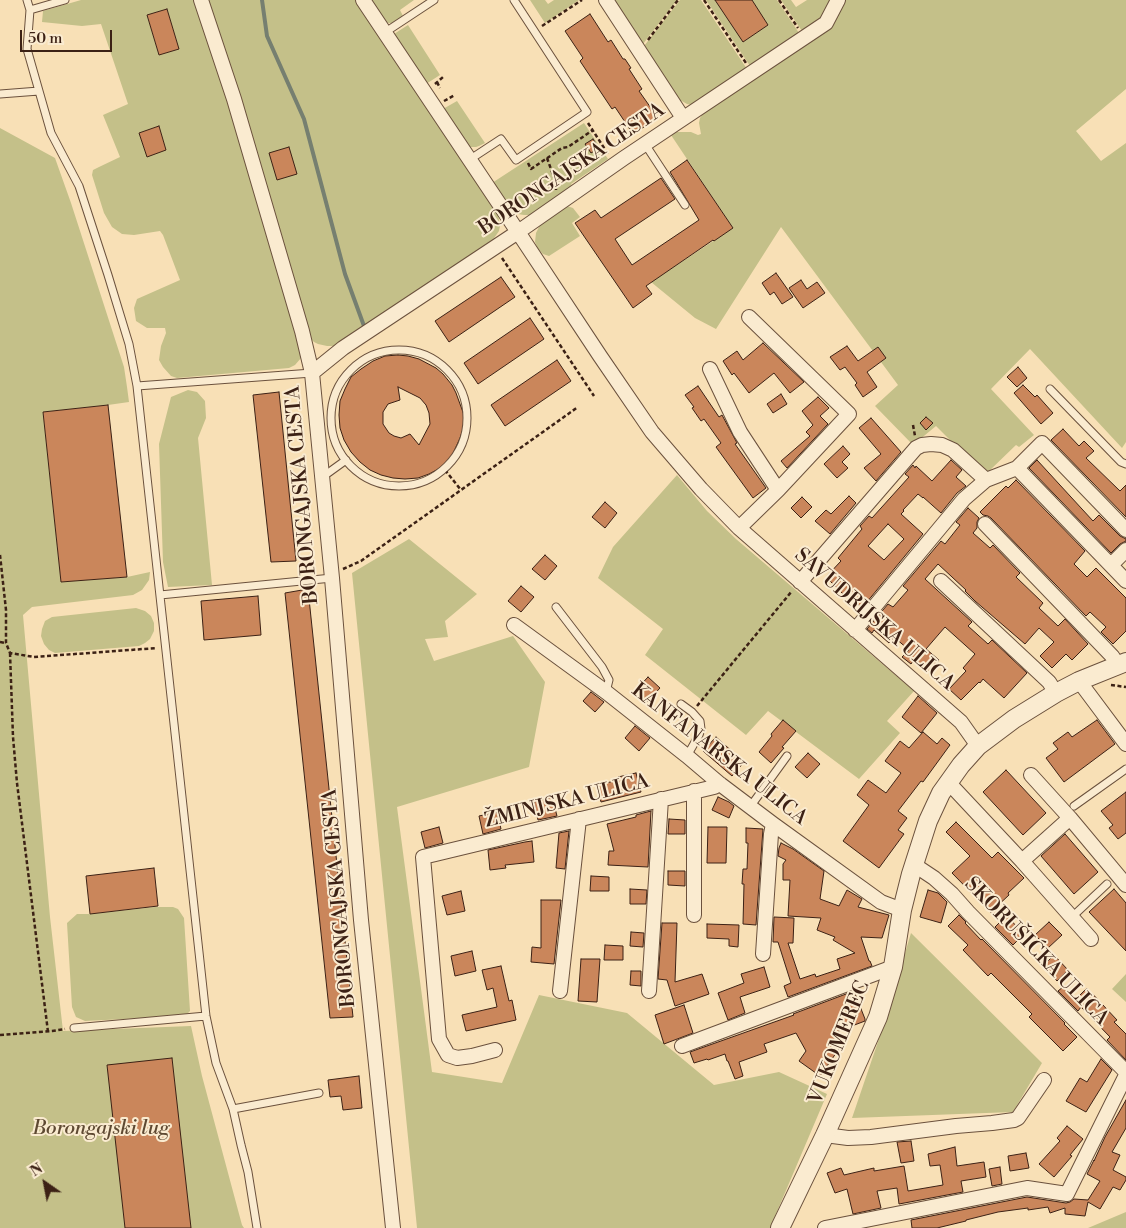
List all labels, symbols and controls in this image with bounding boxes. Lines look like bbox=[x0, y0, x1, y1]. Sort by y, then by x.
scale bar bbox=[22, 20, 115, 52]
text: 50 m bbox=[28, 29, 62, 48]
street label: BORONGAJSKA CESTA bbox=[474, 99, 670, 241]
street label: BORONGAJSKA CESTA bbox=[281, 385, 325, 605]
street label: SAVUDRIJSKA ULICA bbox=[789, 544, 959, 696]
street label: KANFANARSKA ULICA bbox=[626, 679, 812, 831]
street label: ŽMINJSKA ULICA bbox=[482, 770, 652, 834]
street label: BORONGAJSKA CESTA bbox=[318, 788, 362, 1008]
street label: SKORUŠIĆKA ULICA bbox=[959, 873, 1113, 1031]
street label: VUKOMEREC bbox=[804, 978, 876, 1108]
park label: Borongajski lug bbox=[33, 1117, 169, 1141]
north arrow bbox=[20, 1158, 70, 1208]
text: N bbox=[27, 1160, 46, 1181]

